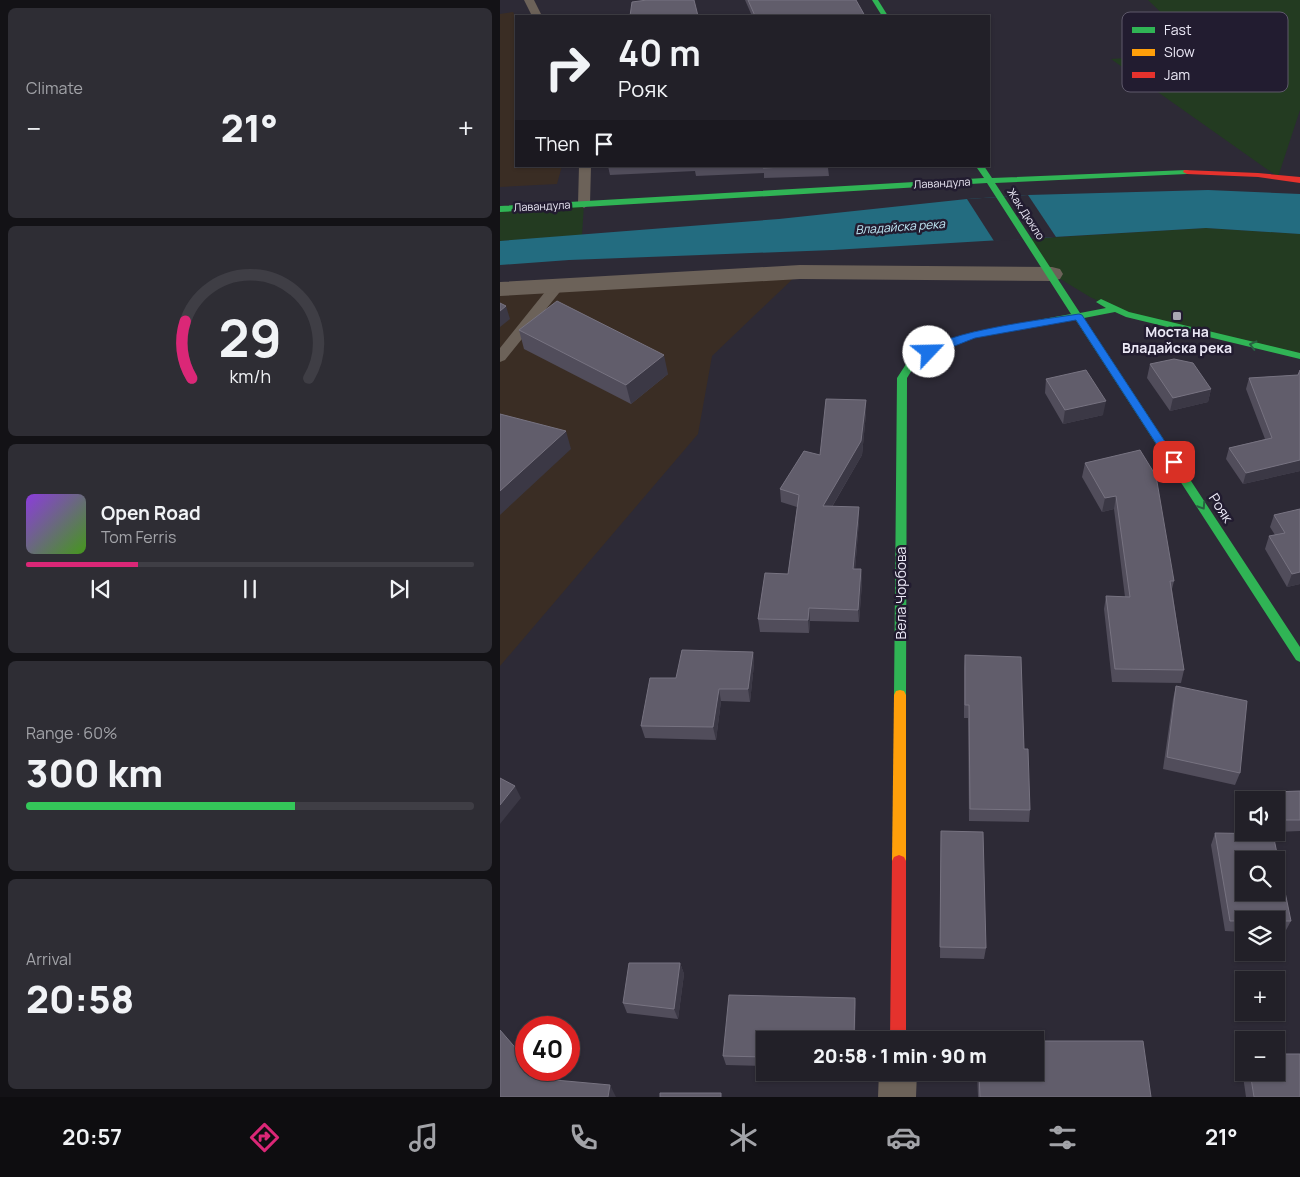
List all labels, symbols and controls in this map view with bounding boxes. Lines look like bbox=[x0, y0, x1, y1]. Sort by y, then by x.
legend bbox=[1122, 12, 1288, 92]
text: Fast bbox=[1164, 20, 1192, 39]
text: 40 m bbox=[618, 29, 701, 77]
icon: right bbox=[535, 35, 600, 100]
text: Slow bbox=[1164, 42, 1195, 61]
text: Jam bbox=[1164, 65, 1190, 84]
text: Рояк bbox=[618, 74, 667, 104]
text: Climate bbox=[26, 77, 83, 99]
text: 21° bbox=[221, 101, 278, 153]
text: − bbox=[26, 109, 41, 147]
text: + bbox=[458, 109, 474, 147]
icon: arrive bbox=[590, 130, 618, 158]
text: Then bbox=[535, 131, 580, 157]
street label: Лавандула bbox=[913, 174, 971, 191]
street label: Жак Дюкло bbox=[1004, 185, 1049, 243]
street label: Лавандула bbox=[513, 197, 571, 214]
water label: Владайска река bbox=[854, 215, 947, 238]
text: 29 bbox=[218, 302, 282, 373]
marker: Моста на Владайска река bbox=[1171, 310, 1183, 322]
place label: Моста на Владайска река bbox=[1122, 322, 1232, 357]
position arrow bbox=[902, 325, 954, 377]
one-way arrow bbox=[1248, 340, 1257, 351]
text: km/h bbox=[229, 364, 271, 388]
pin bbox=[1153, 441, 1195, 483]
icon: arrive bbox=[1160, 448, 1188, 476]
street label: Рояк bbox=[1205, 489, 1239, 527]
text: Open Road bbox=[101, 500, 201, 526]
one-way arrow bbox=[1196, 500, 1205, 510]
text: Tom Ferris bbox=[101, 526, 176, 548]
street label: Вела Чорбова bbox=[891, 547, 910, 639]
icon: previous bbox=[87, 575, 115, 603]
icon: pause bbox=[236, 575, 264, 603]
icon: next bbox=[385, 575, 413, 603]
text: Range · 60% bbox=[26, 722, 117, 744]
text: 300 km bbox=[26, 746, 163, 798]
map controls bbox=[1235, 791, 1285, 1081]
button: sound bbox=[1235, 791, 1285, 841]
button: search bbox=[1235, 851, 1285, 901]
button: layers bbox=[1235, 911, 1285, 961]
text: Arrival bbox=[26, 948, 72, 970]
button: + bbox=[1235, 971, 1285, 1021]
text: 20:58 bbox=[26, 972, 134, 1024]
speed limit sign: 40 bbox=[515, 1016, 580, 1081]
button: − bbox=[1235, 1031, 1285, 1081]
text: 20:58 · 1 min · 90 m bbox=[813, 1043, 987, 1069]
icon: directions bbox=[247, 1120, 282, 1155]
icon: music bbox=[406, 1120, 441, 1155]
icon: phone bbox=[566, 1120, 601, 1155]
icon: climate bbox=[726, 1120, 761, 1155]
icon: car bbox=[886, 1120, 921, 1155]
icon: filters bbox=[1045, 1120, 1080, 1155]
text: 20:57 bbox=[62, 1122, 122, 1152]
text: 21° bbox=[1205, 1122, 1238, 1152]

